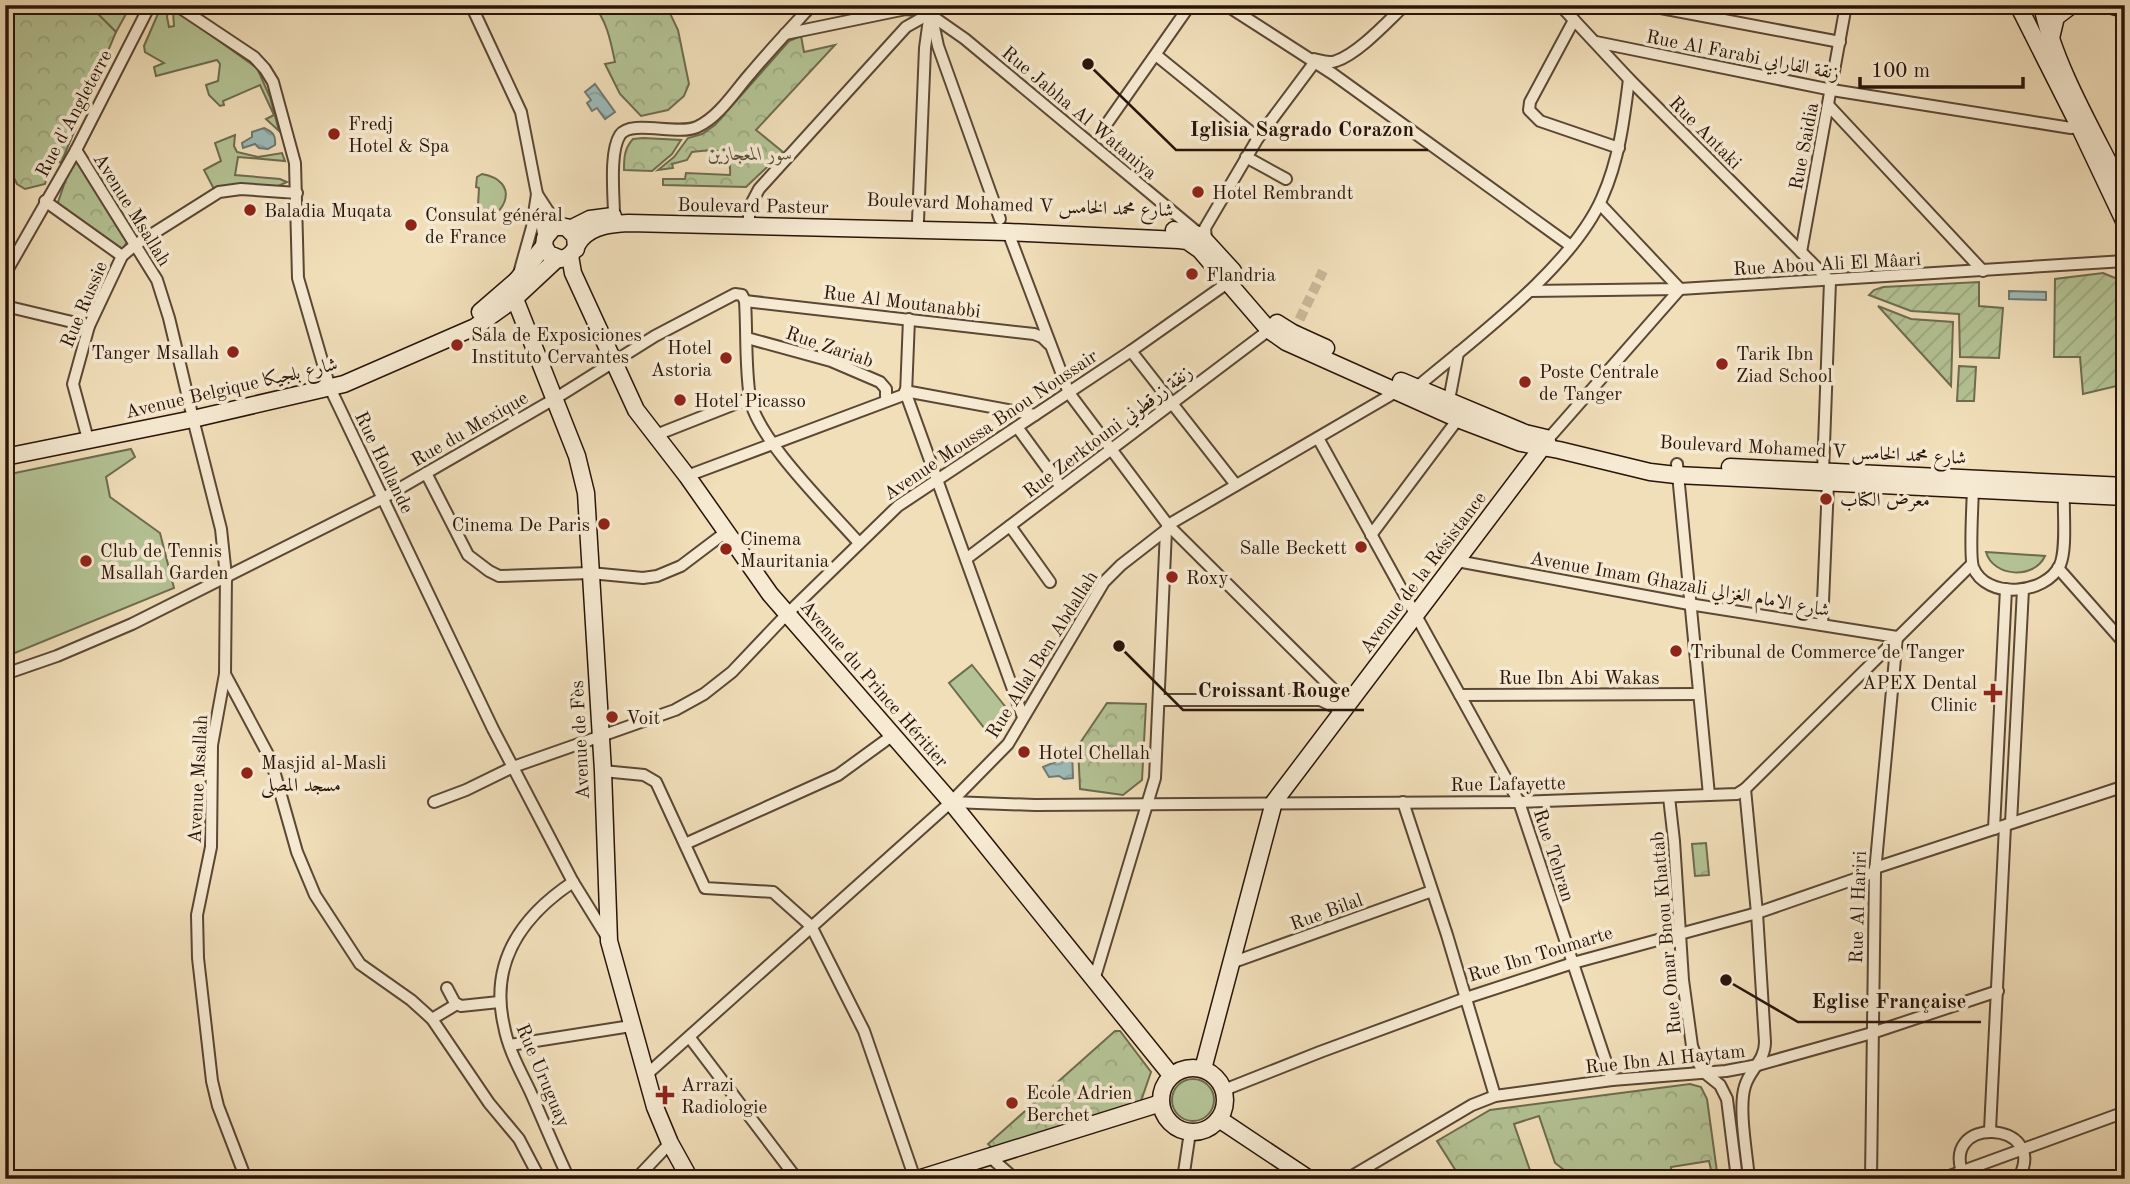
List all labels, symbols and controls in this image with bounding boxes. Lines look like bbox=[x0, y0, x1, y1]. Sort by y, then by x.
street label: Rue Al Farabi زنقة الفارابي bbox=[1643, 28, 1841, 88]
street label: Rue Jabha Al Wataniya bbox=[997, 44, 1160, 184]
scale bar bbox=[1860, 46, 2023, 90]
street label: Rue d'Angleterre bbox=[34, 48, 117, 181]
text: 100 m bbox=[1871, 61, 1930, 82]
street label: Rue Antaki bbox=[1664, 94, 1744, 174]
street label: Rue Saidia bbox=[1788, 101, 1823, 192]
callout: Iglisia Sagrado Corazon bbox=[1176, 108, 1428, 150]
place label: Fredj Hotel & Spa bbox=[348, 116, 450, 157]
text: Iglisia Sagrado Corazon bbox=[1190, 120, 1414, 141]
marker: Fredj Hotel & Spa bbox=[326, 126, 342, 142]
park label: سور المعجازين bbox=[707, 146, 793, 166]
street label: Avenue Msallah bbox=[89, 151, 173, 270]
marker: Hotel Rembrandt bbox=[1190, 184, 1206, 200]
place label: Hotel Rembrandt bbox=[1212, 185, 1353, 204]
street label: Boulevard Mohamed V شارع محمد الخامس bbox=[866, 192, 1174, 225]
street label: Boulevard Pasteur bbox=[677, 197, 829, 218]
marker: Baladia Muqata bbox=[242, 202, 258, 218]
place label: Baladia Muqata bbox=[264, 203, 392, 222]
place label: Consulat général de France bbox=[425, 207, 563, 248]
marker: Consulat général de France bbox=[403, 217, 419, 233]
street label: Rue Abou Ali El Mâari bbox=[1733, 251, 1922, 280]
street label: Rue Russie bbox=[59, 259, 112, 351]
marker: Flandria bbox=[1184, 266, 1200, 282]
place label: Flandria bbox=[1206, 267, 1276, 286]
street label: Rue Al Moutanabbi bbox=[822, 284, 982, 323]
street label: Rue Zariab bbox=[783, 324, 876, 372]
place label: Sala de Exposiciones Instituto Cervantes bbox=[471, 327, 642, 368]
marker: Sala de Exposiciones Instituto Cervantes bbox=[449, 337, 465, 353]
place label: Hotel Astoria bbox=[651, 340, 713, 381]
marker: Tanger Msallah bbox=[225, 344, 241, 360]
place label: Tanger Msallah bbox=[91, 345, 219, 364]
place label: Tarik Ibn Ziad School bbox=[1736, 346, 1833, 387]
street label: Avenue Moussa Bnou Noussair bbox=[881, 347, 1102, 505]
marker: Hotel Astoria bbox=[718, 350, 734, 366]
street label: Avenue Belgique شارع بلجيكا bbox=[123, 354, 340, 427]
marker: Tarik Ibn Ziad School bbox=[1714, 356, 1730, 372]
street label: Rue Zerktouni زنقة زرقطوني bbox=[1020, 363, 1199, 506]
place label: Poste Centrale de Tanger bbox=[1539, 364, 1659, 405]
marker: Poste Centrale de Tanger bbox=[1517, 374, 1533, 390]
street label: Rue du Mexique bbox=[409, 389, 532, 471]
marker: Hotel Picasso bbox=[672, 392, 688, 408]
place label: Hotel Picasso bbox=[694, 393, 806, 412]
street label: Rue Hollande bbox=[350, 409, 416, 517]
street label: Boulevard Mohamed V شارع محمد الخامس bbox=[1659, 434, 1967, 473]
street label: Avenue de la Résistance bbox=[1357, 489, 1491, 658]
marker: معرض الكتاب bbox=[1818, 491, 1834, 507]
place label: معرض الكتاب bbox=[1840, 491, 1930, 512]
marker: Cinema De Paris bbox=[596, 516, 612, 532]
place label: Cinema De Paris bbox=[452, 517, 590, 536]
place label: Cinema Mauritania bbox=[740, 531, 830, 572]
marker: Salle Beckett bbox=[1353, 539, 1369, 555]
place label: Salle Beckett bbox=[1239, 540, 1347, 559]
marker: Cinema Mauritania bbox=[718, 541, 734, 557]
place label: Club de Tennis Msallah Garden bbox=[100, 543, 229, 584]
street label: Avenue Imam Ghazali شارع الامام الغزالي bbox=[1527, 550, 1831, 626]
marker: Club de Tennis Msallah Garden bbox=[78, 553, 94, 569]
street label: Rue Allal Ben Abdallah bbox=[984, 568, 1102, 742]
marker: Roxy bbox=[1164, 569, 1180, 585]
place label: Roxy bbox=[1186, 570, 1229, 589]
street label: Avenue du Prince Héritier bbox=[796, 597, 951, 772]
marker: Tribunal de Commerce de Tanger bbox=[1668, 643, 1684, 659]
place label: Tribunal de Commerce de Tanger bbox=[1690, 644, 1965, 663]
callout: Croissant Rouge bbox=[1183, 668, 1364, 710]
street label: Rue Ibn Abi Wakas bbox=[1499, 670, 1659, 689]
place label: APEX Dental Clinic bbox=[1862, 675, 1977, 716]
street label: Avenue de Fès bbox=[569, 680, 594, 800]
text: Croissant Rouge bbox=[1198, 681, 1350, 702]
marker: APEX Dental Clinic bbox=[1983, 683, 2003, 703]
marker: Voit bbox=[604, 709, 620, 725]
place label: Voit bbox=[626, 710, 660, 729]
street label: Avenue Msallah bbox=[187, 714, 212, 844]
marker: Hotel Chellah bbox=[1016, 744, 1032, 760]
place label: Hotel Chellah bbox=[1038, 745, 1150, 764]
place label: Masjid al-Masli مسجد المصلى bbox=[261, 755, 386, 799]
marker: Masjid al-Masli مسجد المصلى bbox=[239, 765, 255, 781]
street label: Rue Lafayette bbox=[1450, 775, 1566, 796]
street label: Rue Tehran bbox=[1529, 807, 1577, 905]
street label: Rue Omar Bnou Khattab bbox=[1649, 831, 1686, 1035]
street label: Rue Al Hariri bbox=[1848, 850, 1871, 964]
street label: Rue Bilal bbox=[1288, 891, 1366, 935]
street label: Rue Ibn Toumarte bbox=[1466, 924, 1615, 986]
callout: Eglise Française bbox=[1798, 980, 1981, 1022]
text: Eglise Française bbox=[1812, 992, 1966, 1013]
street label: Rue Uruguay bbox=[511, 1022, 572, 1130]
street label: Rue Ibn Al Haytam bbox=[1584, 1043, 1746, 1078]
place label: Arrazi Radiologie bbox=[681, 1077, 767, 1118]
marker: Arrazi Radiologie bbox=[655, 1085, 675, 1105]
place label: Ecole Adrien Berchet bbox=[1026, 1085, 1132, 1126]
marker: Ecole Adrien Berchet bbox=[1004, 1095, 1020, 1111]

